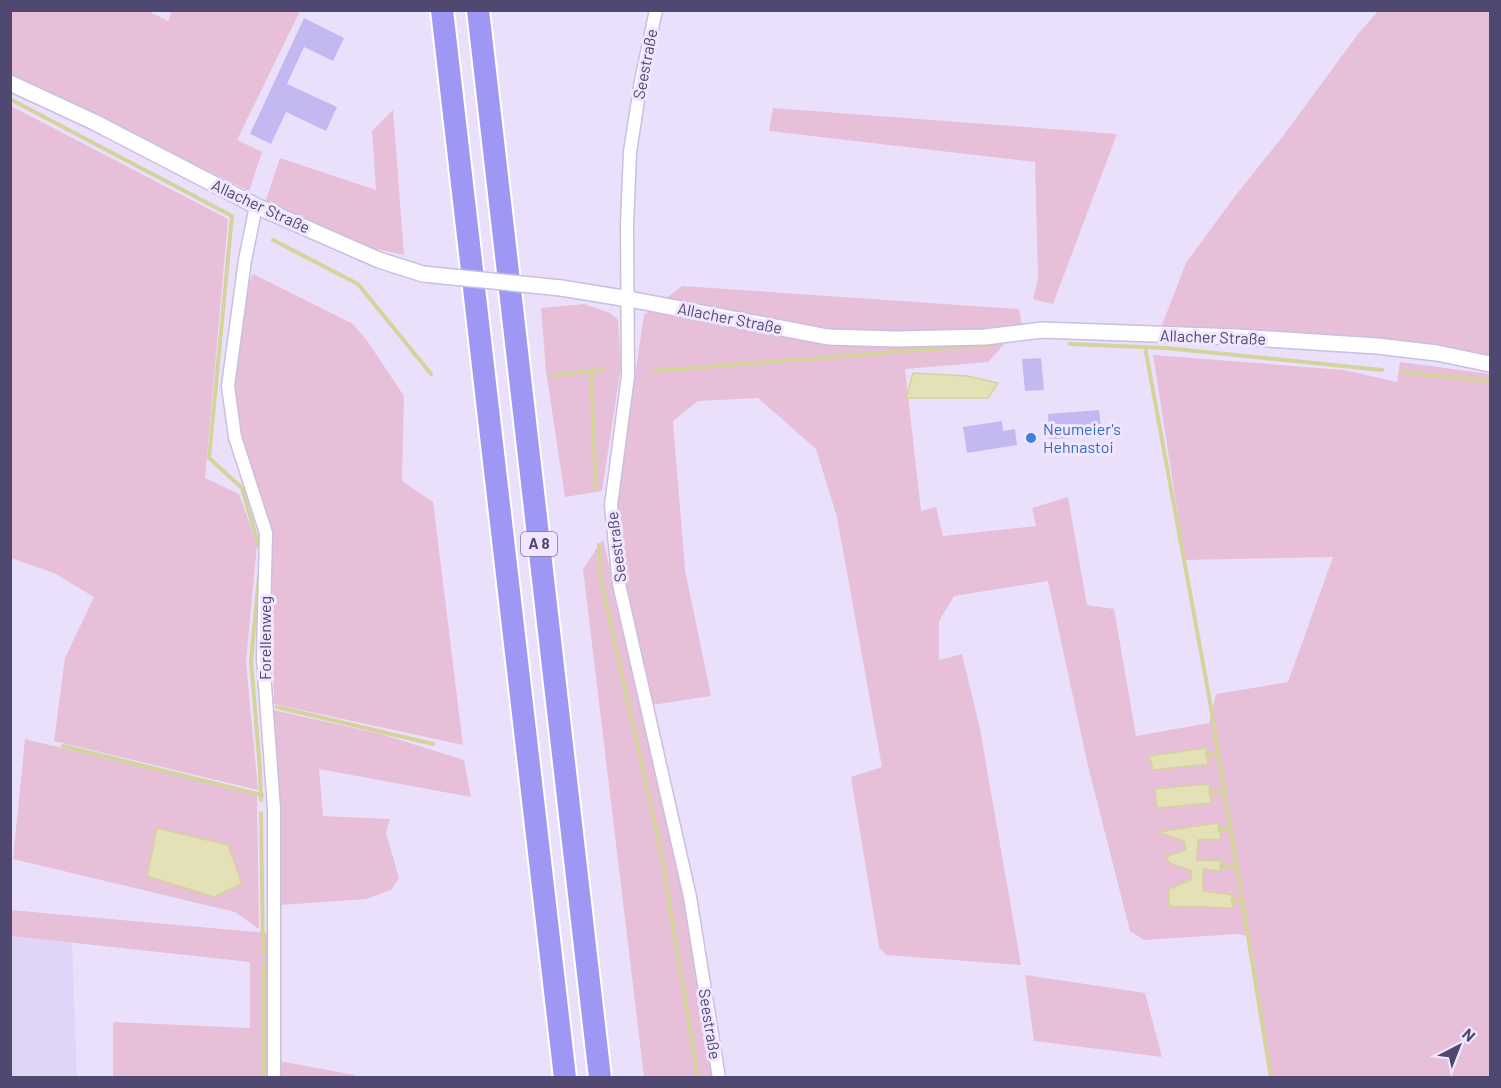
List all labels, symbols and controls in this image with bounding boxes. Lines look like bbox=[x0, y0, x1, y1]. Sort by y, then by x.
street label: Seestraße bbox=[628, 27, 661, 101]
street label: Allacher Straße bbox=[209, 174, 313, 237]
street label: Allacher Straße bbox=[676, 298, 784, 337]
street label: Allacher Straße bbox=[1160, 325, 1266, 348]
place label: Neumeier's Hehnastoi bbox=[1043, 419, 1121, 456]
marker: Neumeier's Hehnastoi bbox=[1024, 431, 1038, 445]
street label: Seestraße bbox=[602, 511, 629, 584]
road number: A 8 bbox=[521, 532, 557, 556]
street label: Forellenweg bbox=[255, 596, 274, 680]
street label: Seestraße bbox=[696, 987, 725, 1061]
north arrow bbox=[1429, 1016, 1489, 1076]
text: N bbox=[1459, 1024, 1480, 1045]

